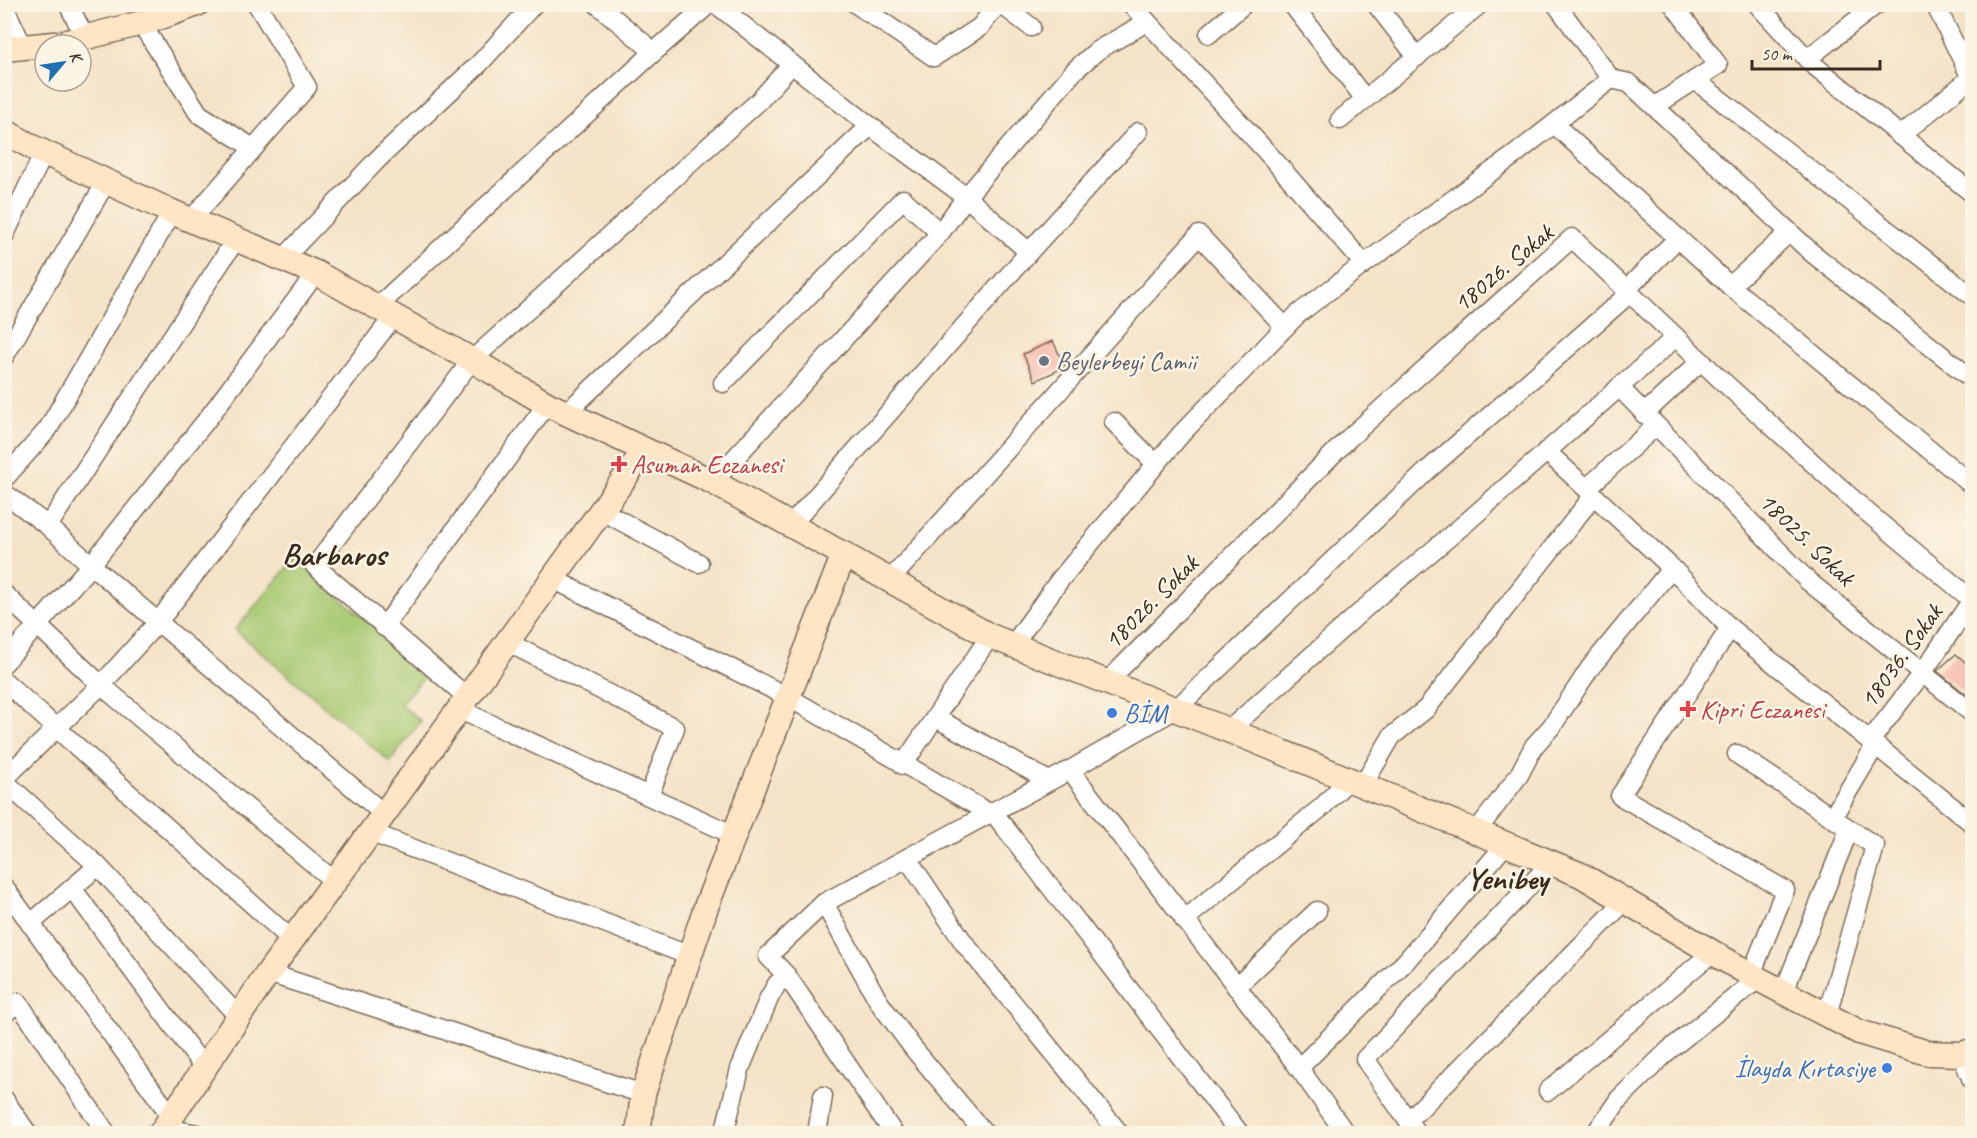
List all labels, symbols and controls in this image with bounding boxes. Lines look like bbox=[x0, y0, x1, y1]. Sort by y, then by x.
north arrow bbox=[33, 33, 93, 93]
scale bar bbox=[1752, 33, 1880, 71]
text: 50 m bbox=[1761, 43, 1794, 65]
text: K bbox=[65, 48, 88, 68]
street label: 18026. Sokak bbox=[1446, 216, 1561, 319]
place label: Beylerbeyi Camii bbox=[1056, 345, 1199, 378]
marker: Beylerbeyi Camii bbox=[1037, 354, 1051, 368]
place label: Asuman Eczanesi bbox=[631, 448, 785, 481]
marker: Asuman Eczanesi bbox=[612, 457, 626, 471]
street label: 18025. Sokak bbox=[1752, 485, 1863, 594]
district label: Barbaros bbox=[282, 534, 389, 575]
street label: 18026. Sokak bbox=[1097, 547, 1206, 656]
street label: 18036. Sokak bbox=[1852, 596, 1951, 715]
place label: Kipri Eczanesi bbox=[1700, 693, 1828, 726]
place label: BİM bbox=[1124, 697, 1169, 730]
marker: Kipri Eczanesi bbox=[1681, 702, 1695, 716]
marker: BİM bbox=[1105, 706, 1119, 720]
district label: Yenibey bbox=[1466, 858, 1551, 899]
place label: İlayda Kırtasiye bbox=[1735, 1052, 1877, 1085]
marker: İlayda Kırtasiye bbox=[1880, 1061, 1894, 1075]

